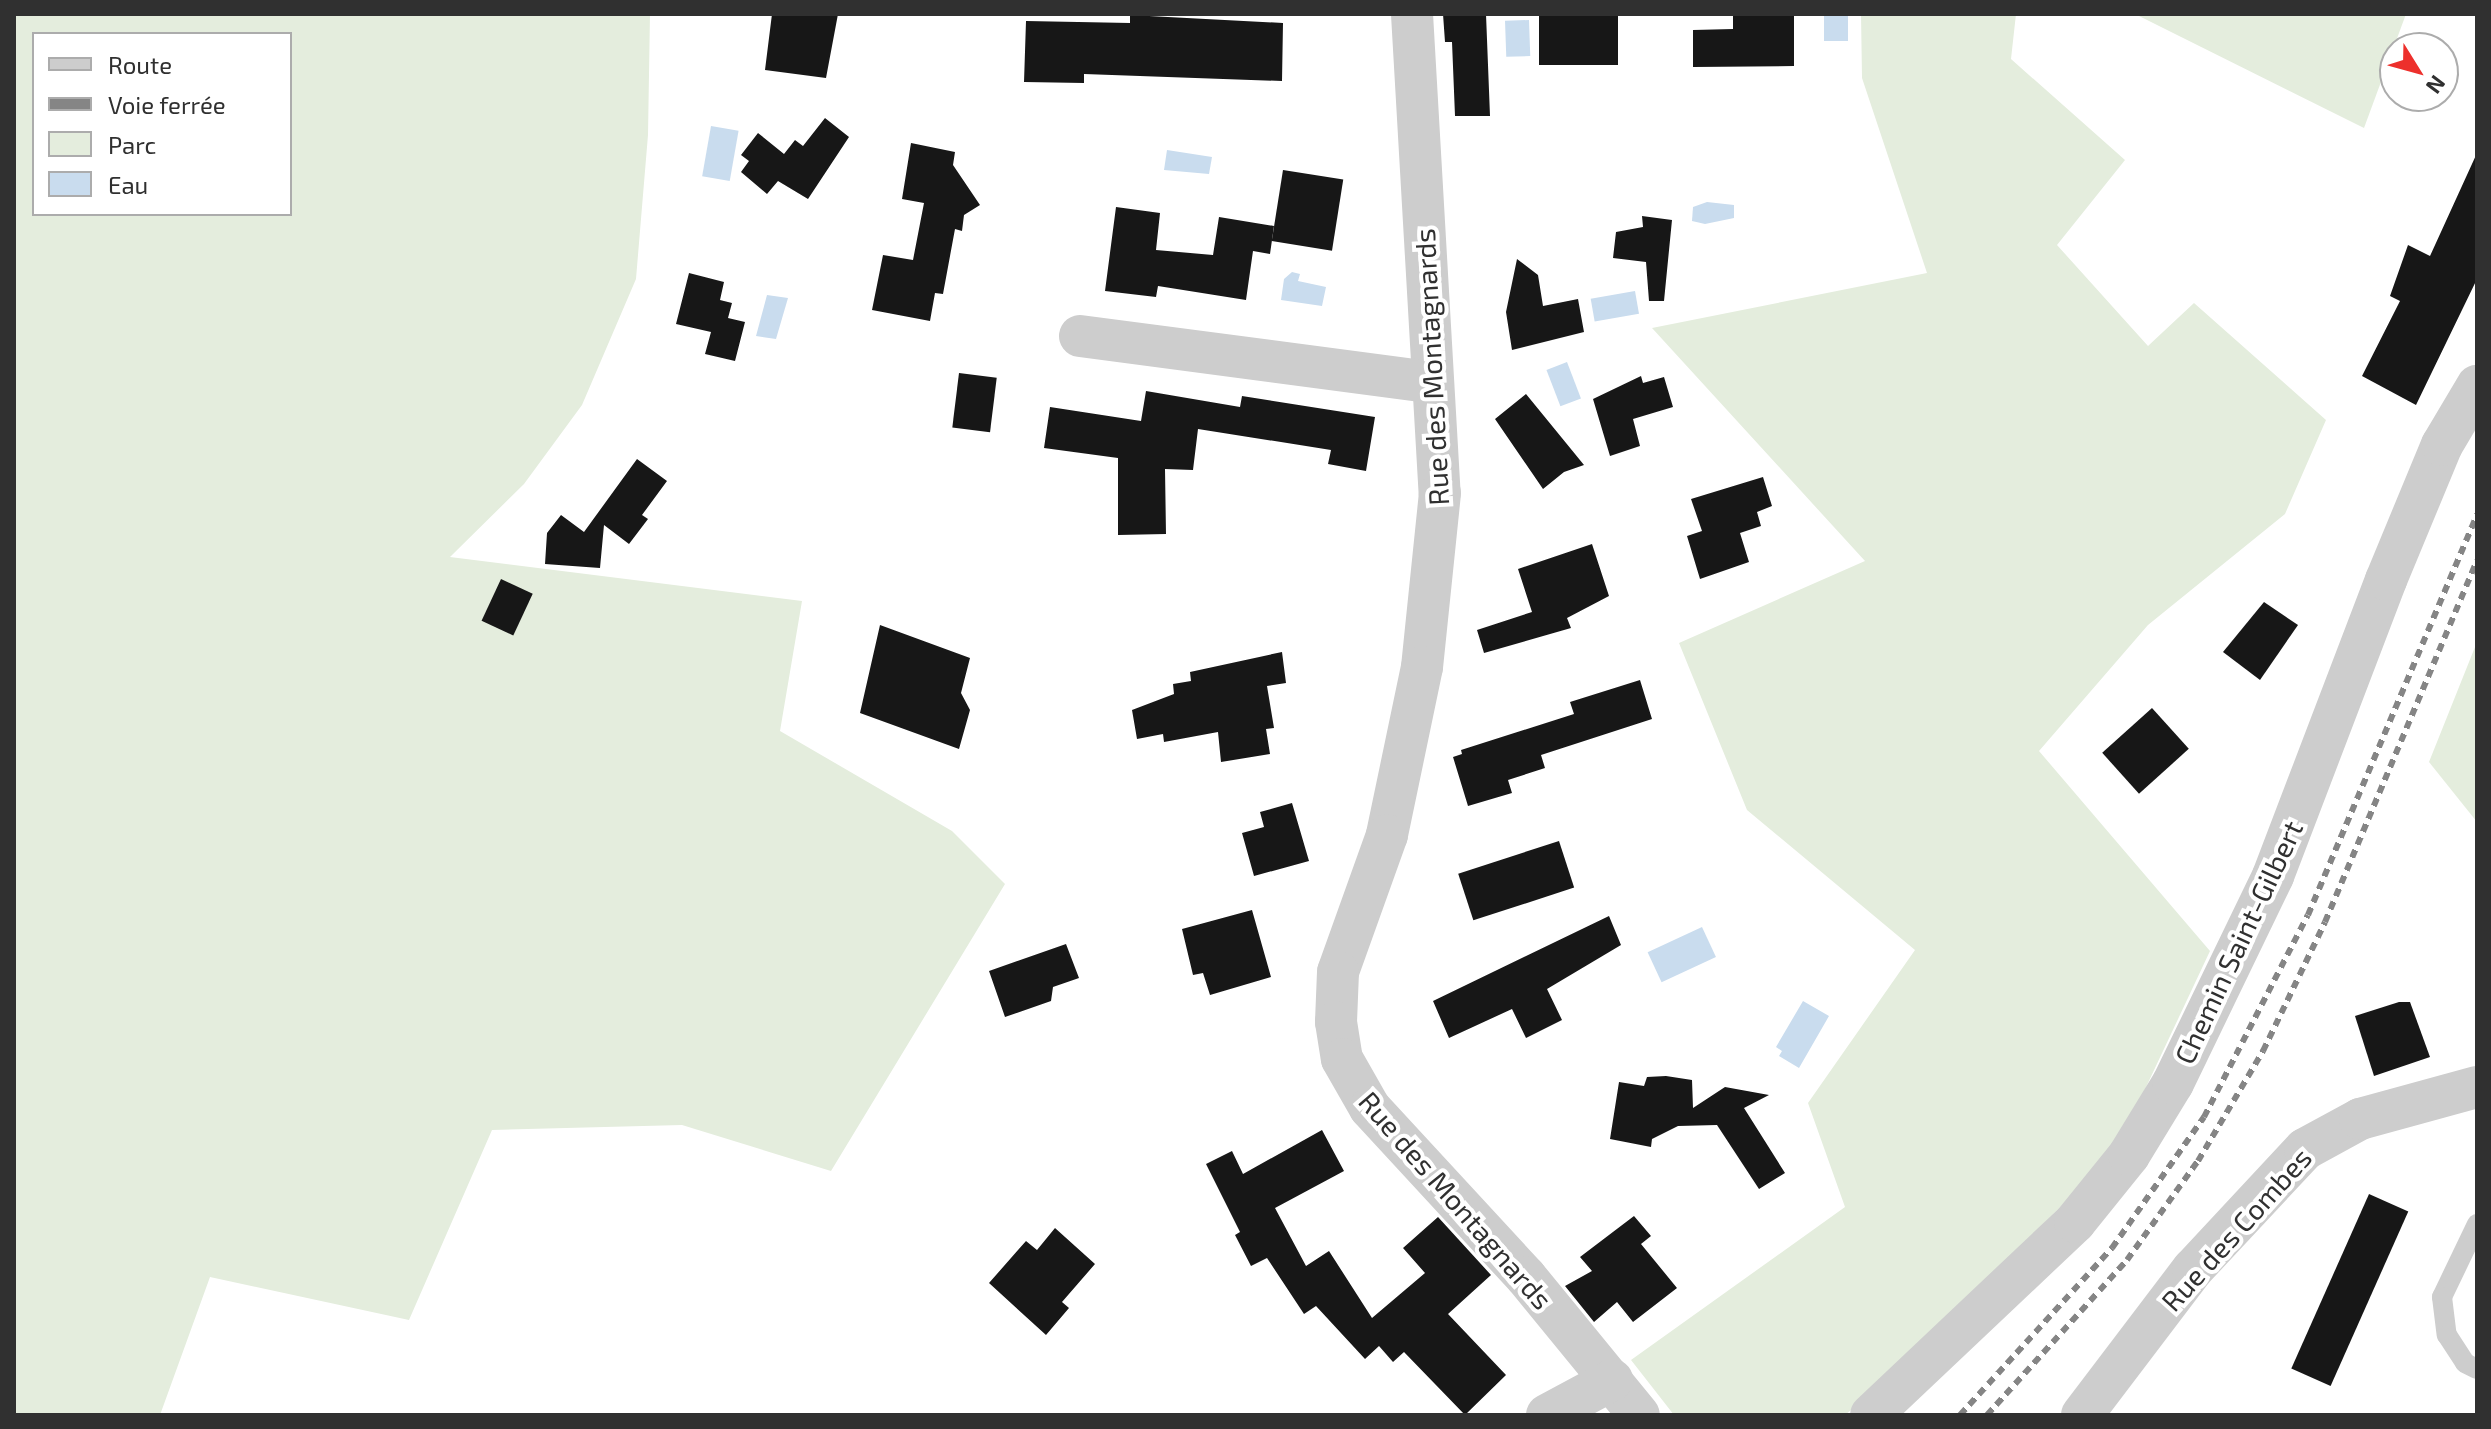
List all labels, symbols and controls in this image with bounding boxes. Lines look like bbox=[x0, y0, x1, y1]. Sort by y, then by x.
legend bbox=[32, 32, 292, 216]
north arrow bbox=[2379, 32, 2459, 112]
text: Route bbox=[108, 50, 172, 79]
text: N bbox=[2421, 71, 2452, 99]
text: Voie ferrée bbox=[108, 90, 226, 119]
text: Parc bbox=[108, 130, 156, 159]
text: Eau bbox=[108, 170, 148, 199]
street label: Rue des Montagnards bbox=[1407, 228, 1455, 506]
street label: Chemin Saint-Gilbert bbox=[2167, 815, 2309, 1069]
street label: Rue des Montagnards bbox=[1352, 1084, 1560, 1316]
street label: Rue des Combes bbox=[2154, 1141, 2318, 1317]

